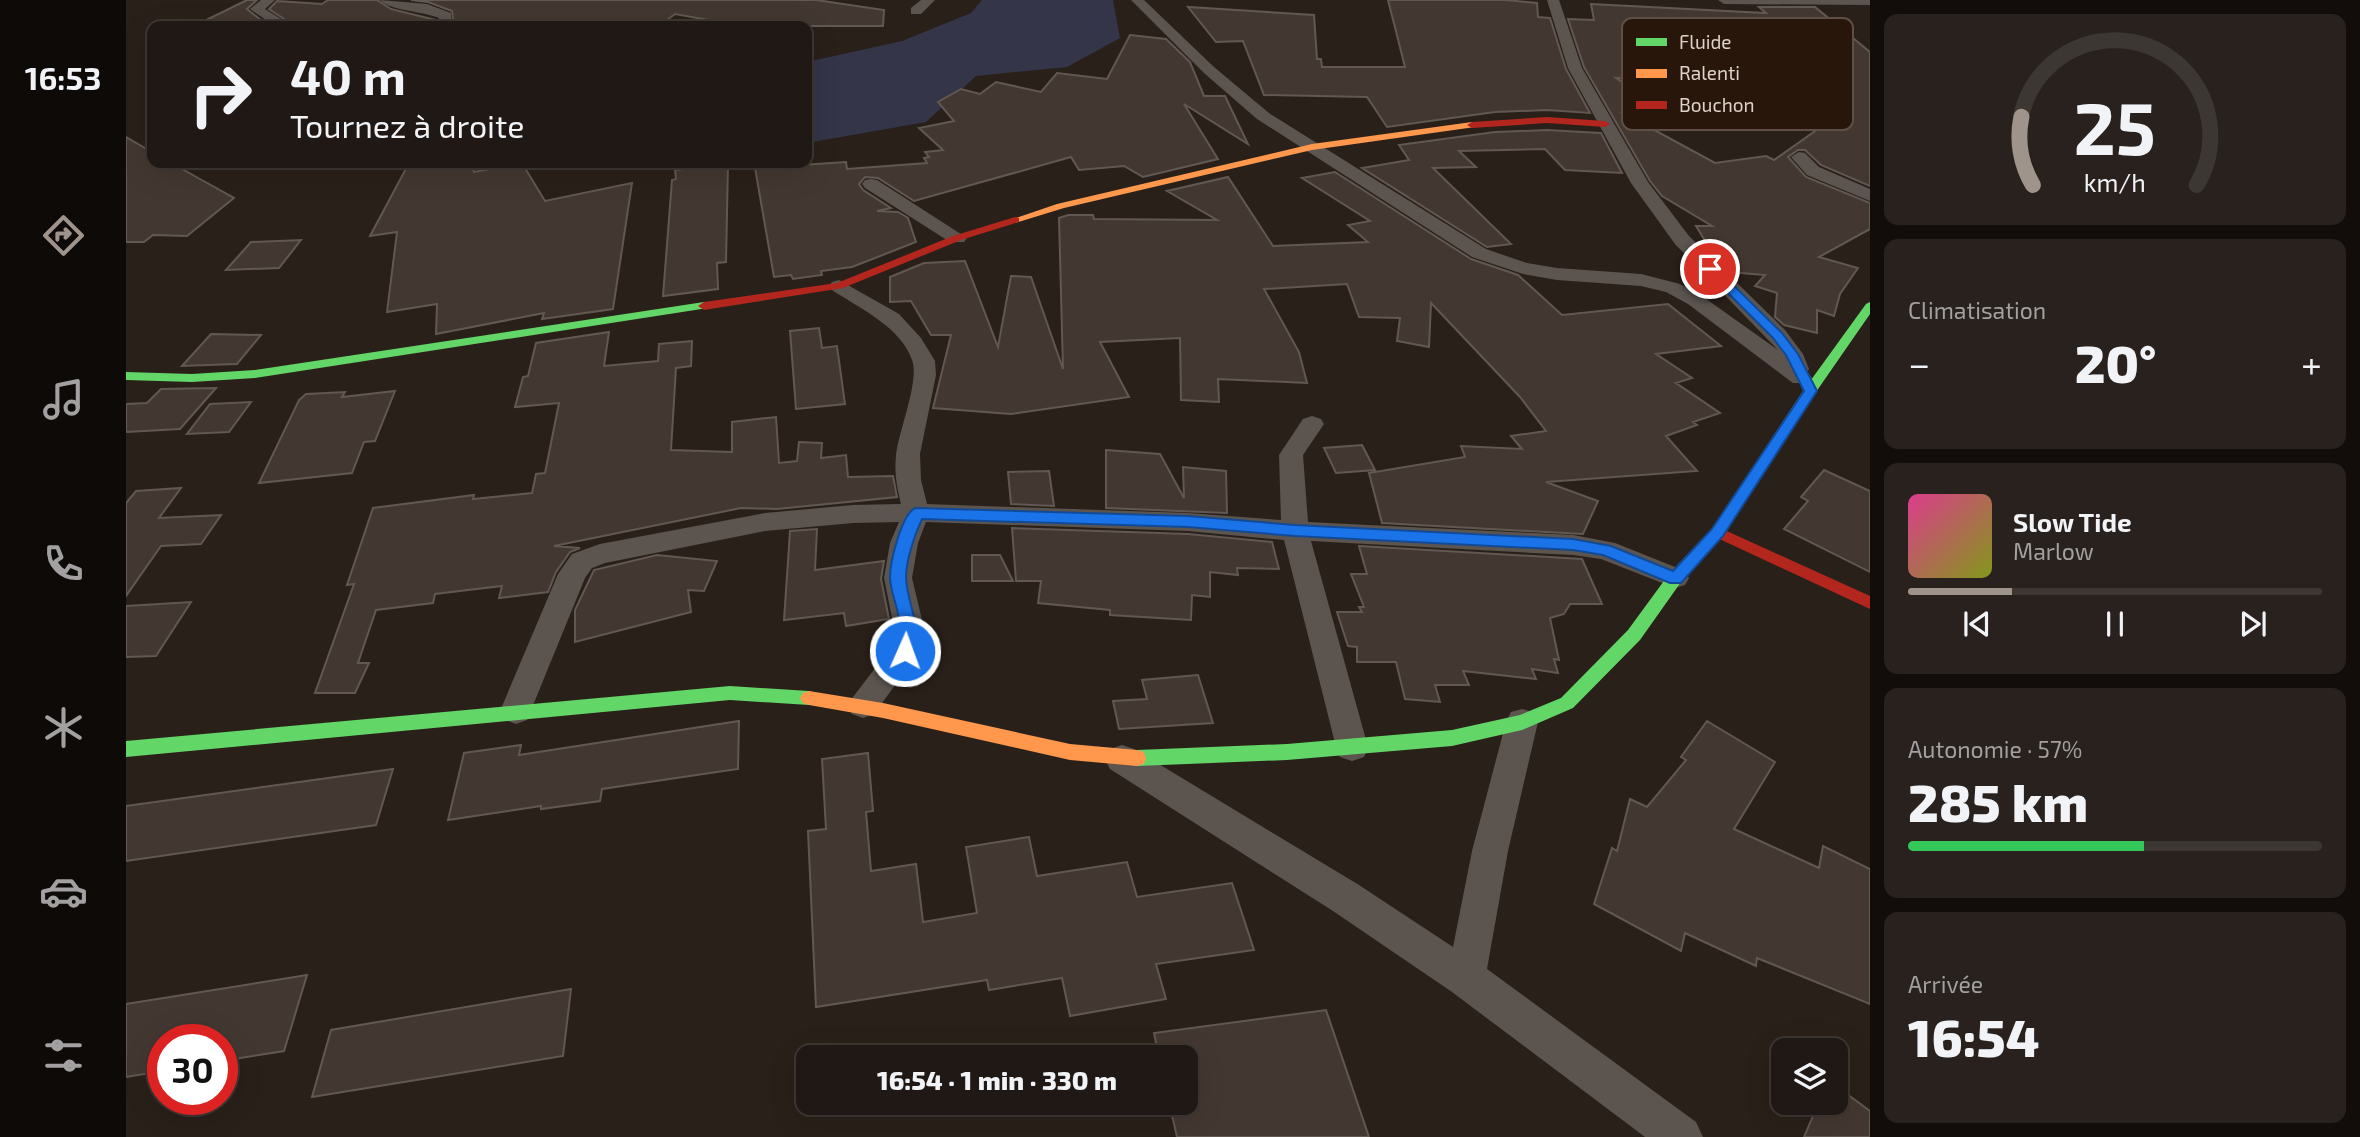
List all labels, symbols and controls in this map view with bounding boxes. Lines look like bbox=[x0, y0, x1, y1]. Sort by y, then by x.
legend bbox=[1622, 18, 1853, 130]
text: Fluide bbox=[1679, 30, 1732, 53]
text: 40 m bbox=[290, 46, 406, 105]
icon: right bbox=[175, 49, 266, 140]
text: 16:53 bbox=[25, 58, 101, 96]
text: Ralenti bbox=[1679, 61, 1740, 84]
text: 25 bbox=[2074, 83, 2156, 171]
text: Bouchon bbox=[1679, 93, 1755, 116]
text: Tournez à droite bbox=[290, 106, 524, 144]
text: km/h bbox=[2084, 167, 2146, 197]
icon: directions bbox=[39, 211, 88, 260]
pin bbox=[1680, 239, 1740, 299]
icon: arrive bbox=[1691, 250, 1729, 288]
text: Climatisation bbox=[1908, 296, 2046, 324]
text: 20° bbox=[2075, 331, 2156, 393]
text: − bbox=[1908, 340, 1930, 386]
text: + bbox=[2301, 340, 2322, 386]
icon: music bbox=[39, 375, 88, 424]
text: Slow Tide bbox=[2013, 506, 2132, 537]
text: Marlow bbox=[2013, 537, 2094, 565]
icon: phone bbox=[39, 539, 88, 588]
icon: previous bbox=[1958, 605, 1996, 643]
icon: pause bbox=[2096, 605, 2134, 643]
icon: next bbox=[2234, 605, 2272, 643]
position arrow bbox=[868, 614, 942, 688]
icon: climate bbox=[39, 703, 88, 752]
text: Autonomie · 57% bbox=[1908, 735, 2082, 763]
text: 285 km bbox=[1908, 770, 2088, 832]
icon: car bbox=[39, 867, 88, 916]
text: Arrivée bbox=[1908, 970, 1983, 998]
text: 16:54 bbox=[1908, 1005, 2040, 1067]
speed limit sign: 30 bbox=[147, 1024, 238, 1115]
icon: filters bbox=[39, 1031, 88, 1080]
map controls bbox=[1771, 1038, 1848, 1115]
button: layers bbox=[1771, 1038, 1848, 1115]
text: 16:54 · 1 min · 330 m bbox=[877, 1064, 1117, 1095]

